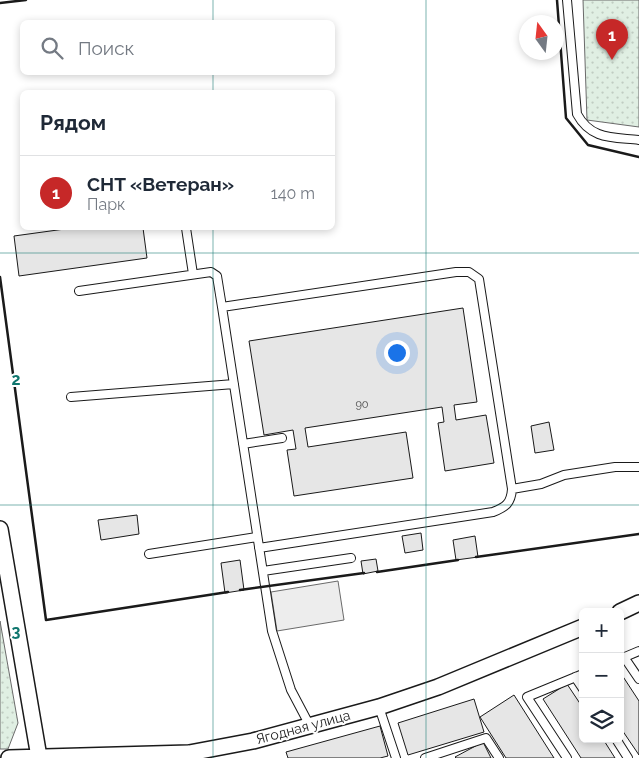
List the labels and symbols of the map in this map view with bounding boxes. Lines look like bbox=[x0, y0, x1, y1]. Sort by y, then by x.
north arrow bbox=[519, 15, 564, 60]
pin: 1 bbox=[596, 19, 628, 60]
your location bbox=[384, 340, 410, 366]
text: 2 bbox=[11, 370, 21, 389]
house number: 90 bbox=[355, 398, 369, 411]
text: 3 bbox=[12, 622, 21, 641]
street label: Ягодная улица bbox=[254, 707, 352, 747]

